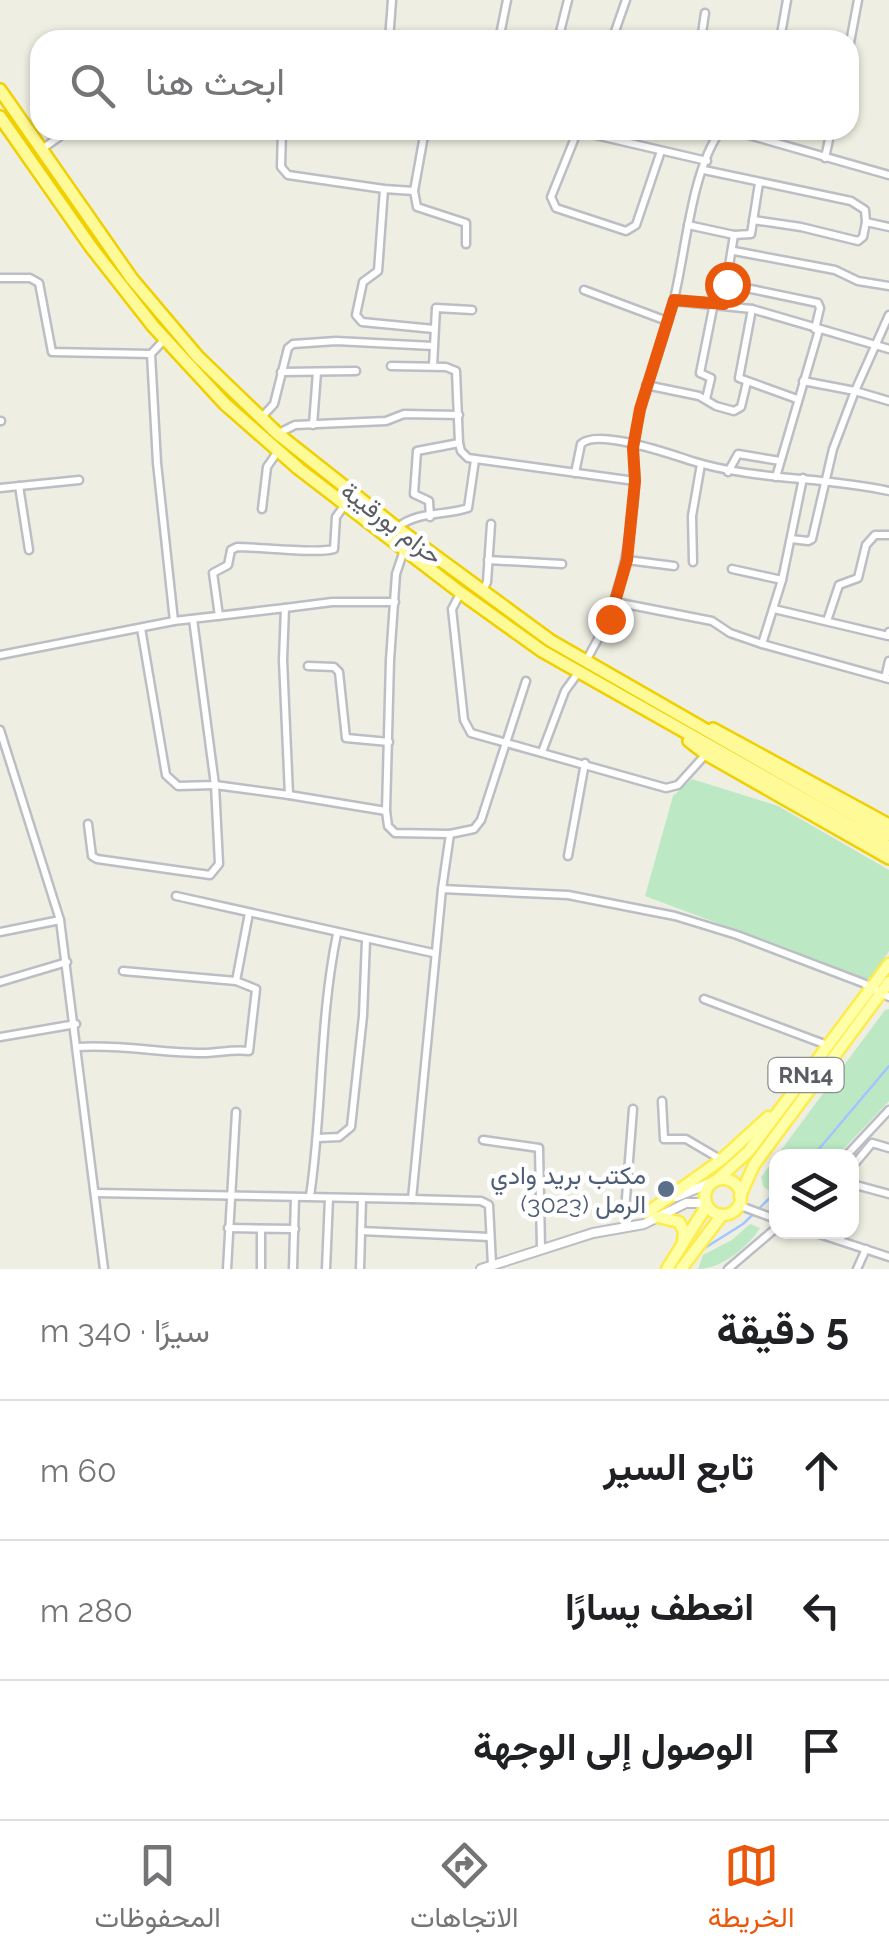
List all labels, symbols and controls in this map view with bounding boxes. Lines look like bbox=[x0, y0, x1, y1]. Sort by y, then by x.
search box bbox=[30, 30, 859, 140]
icon: search bbox=[65, 58, 120, 113]
text: ابحث هنا bbox=[145, 59, 285, 104]
route start bbox=[705, 262, 751, 308]
street label: حزام بورقيبة bbox=[334, 475, 449, 572]
route end bbox=[588, 597, 634, 643]
road number: RN14 bbox=[768, 1058, 844, 1092]
map controls bbox=[769, 1149, 859, 1239]
button: layers bbox=[769, 1149, 859, 1239]
place label: مكتب بريد وادي الرمل (3023) bbox=[490, 1160, 646, 1220]
marker: مكتب بريد وادي الرمل (3023) bbox=[655, 1178, 677, 1200]
text: 5 دقيقة bbox=[717, 1305, 849, 1354]
text: سيرًا · 340 m bbox=[40, 1312, 210, 1349]
icon: ahead bbox=[794, 1443, 849, 1498]
text: تابع السير bbox=[603, 1444, 754, 1489]
text: 60 m bbox=[40, 1452, 116, 1489]
icon: left bbox=[794, 1583, 849, 1638]
text: انعطف يسارًا bbox=[565, 1584, 754, 1629]
text: 280 m bbox=[40, 1592, 133, 1629]
icon: arrive bbox=[794, 1723, 849, 1778]
text: الوصول إلى الوجهة bbox=[473, 1724, 754, 1769]
tab: المحفوظات bbox=[95, 1838, 221, 1942]
tab: الاتجاهات bbox=[410, 1838, 519, 1942]
tab: الخريطة bbox=[708, 1838, 794, 1942]

